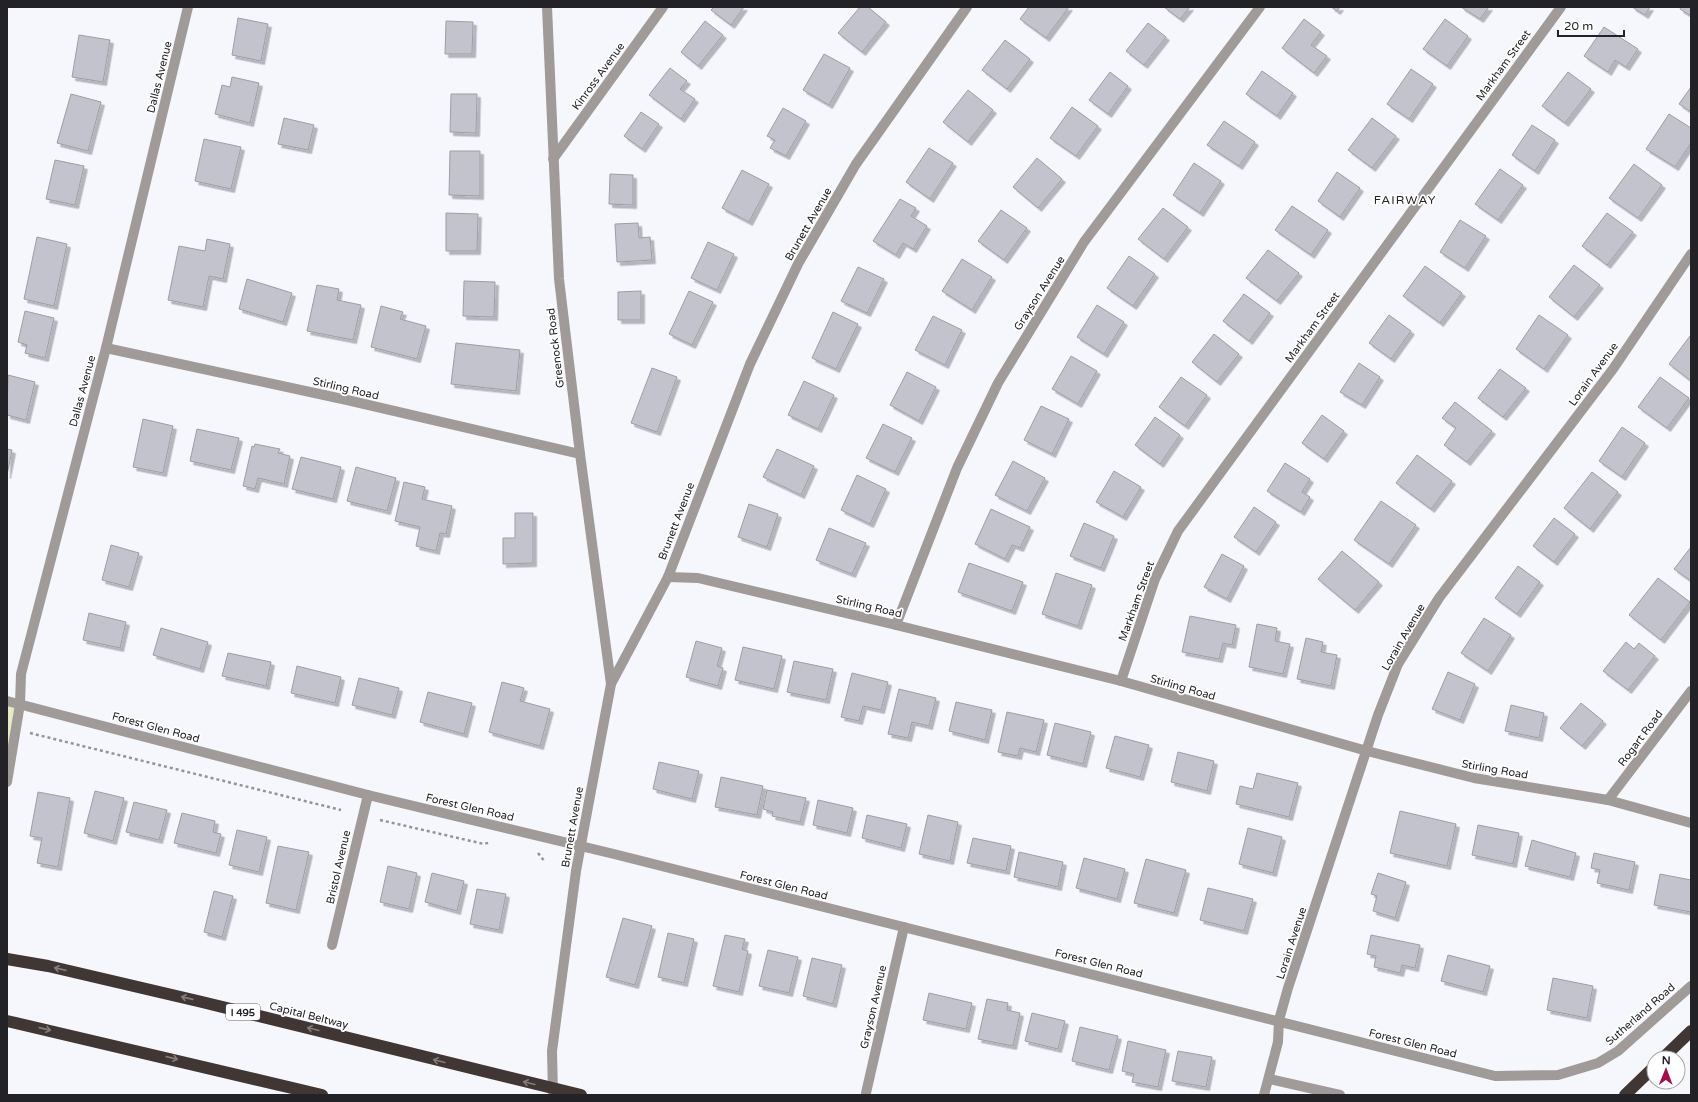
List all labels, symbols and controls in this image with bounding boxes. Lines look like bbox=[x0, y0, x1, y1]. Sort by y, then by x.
scale bar bbox=[1558, 12, 1624, 38]
text: 20 m bbox=[1564, 19, 1593, 33]
street label: Markham Street bbox=[1473, 27, 1533, 103]
street label: Dallas Avenue bbox=[144, 40, 175, 114]
street label: Kinross Avenue bbox=[570, 40, 627, 113]
street label: Brunett Avenue bbox=[782, 185, 835, 263]
district label: FAIRWAY bbox=[1374, 193, 1436, 207]
street label: Grayson Avenue bbox=[1011, 254, 1068, 333]
street label: Markham Street bbox=[1282, 289, 1342, 365]
street label: Greenock Road bbox=[544, 307, 567, 389]
street label: Lorain Avenue bbox=[1566, 340, 1621, 408]
street label: Dallas Avenue bbox=[67, 354, 98, 428]
street label: Stirling Road bbox=[312, 375, 380, 402]
street label: Brunett Avenue bbox=[656, 481, 697, 562]
street label: Markham Street bbox=[1116, 559, 1157, 643]
street label: Stirling Road bbox=[835, 593, 903, 620]
street label: Lorain Avenue bbox=[1379, 601, 1428, 673]
street label: Stirling Road bbox=[1149, 672, 1217, 703]
street label: Rogart Road bbox=[1615, 708, 1666, 769]
street label: Forest Glen Road bbox=[111, 710, 201, 745]
street label: Stirling Road bbox=[1461, 757, 1529, 782]
street label: Brunett Avenue bbox=[559, 786, 586, 869]
street label: Forest Glen Road bbox=[425, 791, 515, 824]
street label: Bristol Avenue bbox=[324, 829, 353, 905]
street label: Forest Glen Road bbox=[739, 868, 829, 903]
street label: Lorain Avenue bbox=[1274, 905, 1309, 981]
street label: Forest Glen Road bbox=[1054, 946, 1144, 981]
one-way arrow bbox=[54, 964, 67, 972]
street label: Grayson Avenue bbox=[858, 964, 889, 1050]
street label: Sutherland Road bbox=[1603, 981, 1678, 1048]
one-way arrow bbox=[181, 994, 194, 1002]
street label: Capital Beltway bbox=[268, 999, 350, 1032]
road number: I 495 bbox=[226, 1004, 260, 1020]
one-way arrow bbox=[38, 1025, 51, 1033]
one-way arrow bbox=[307, 1025, 320, 1033]
street label: Forest Glen Road bbox=[1368, 1026, 1458, 1061]
north arrow bbox=[1646, 1050, 1686, 1090]
text: N bbox=[1662, 1054, 1671, 1067]
one-way arrow bbox=[165, 1055, 178, 1063]
one-way arrow bbox=[433, 1056, 446, 1064]
one-way arrow bbox=[523, 1078, 536, 1086]

